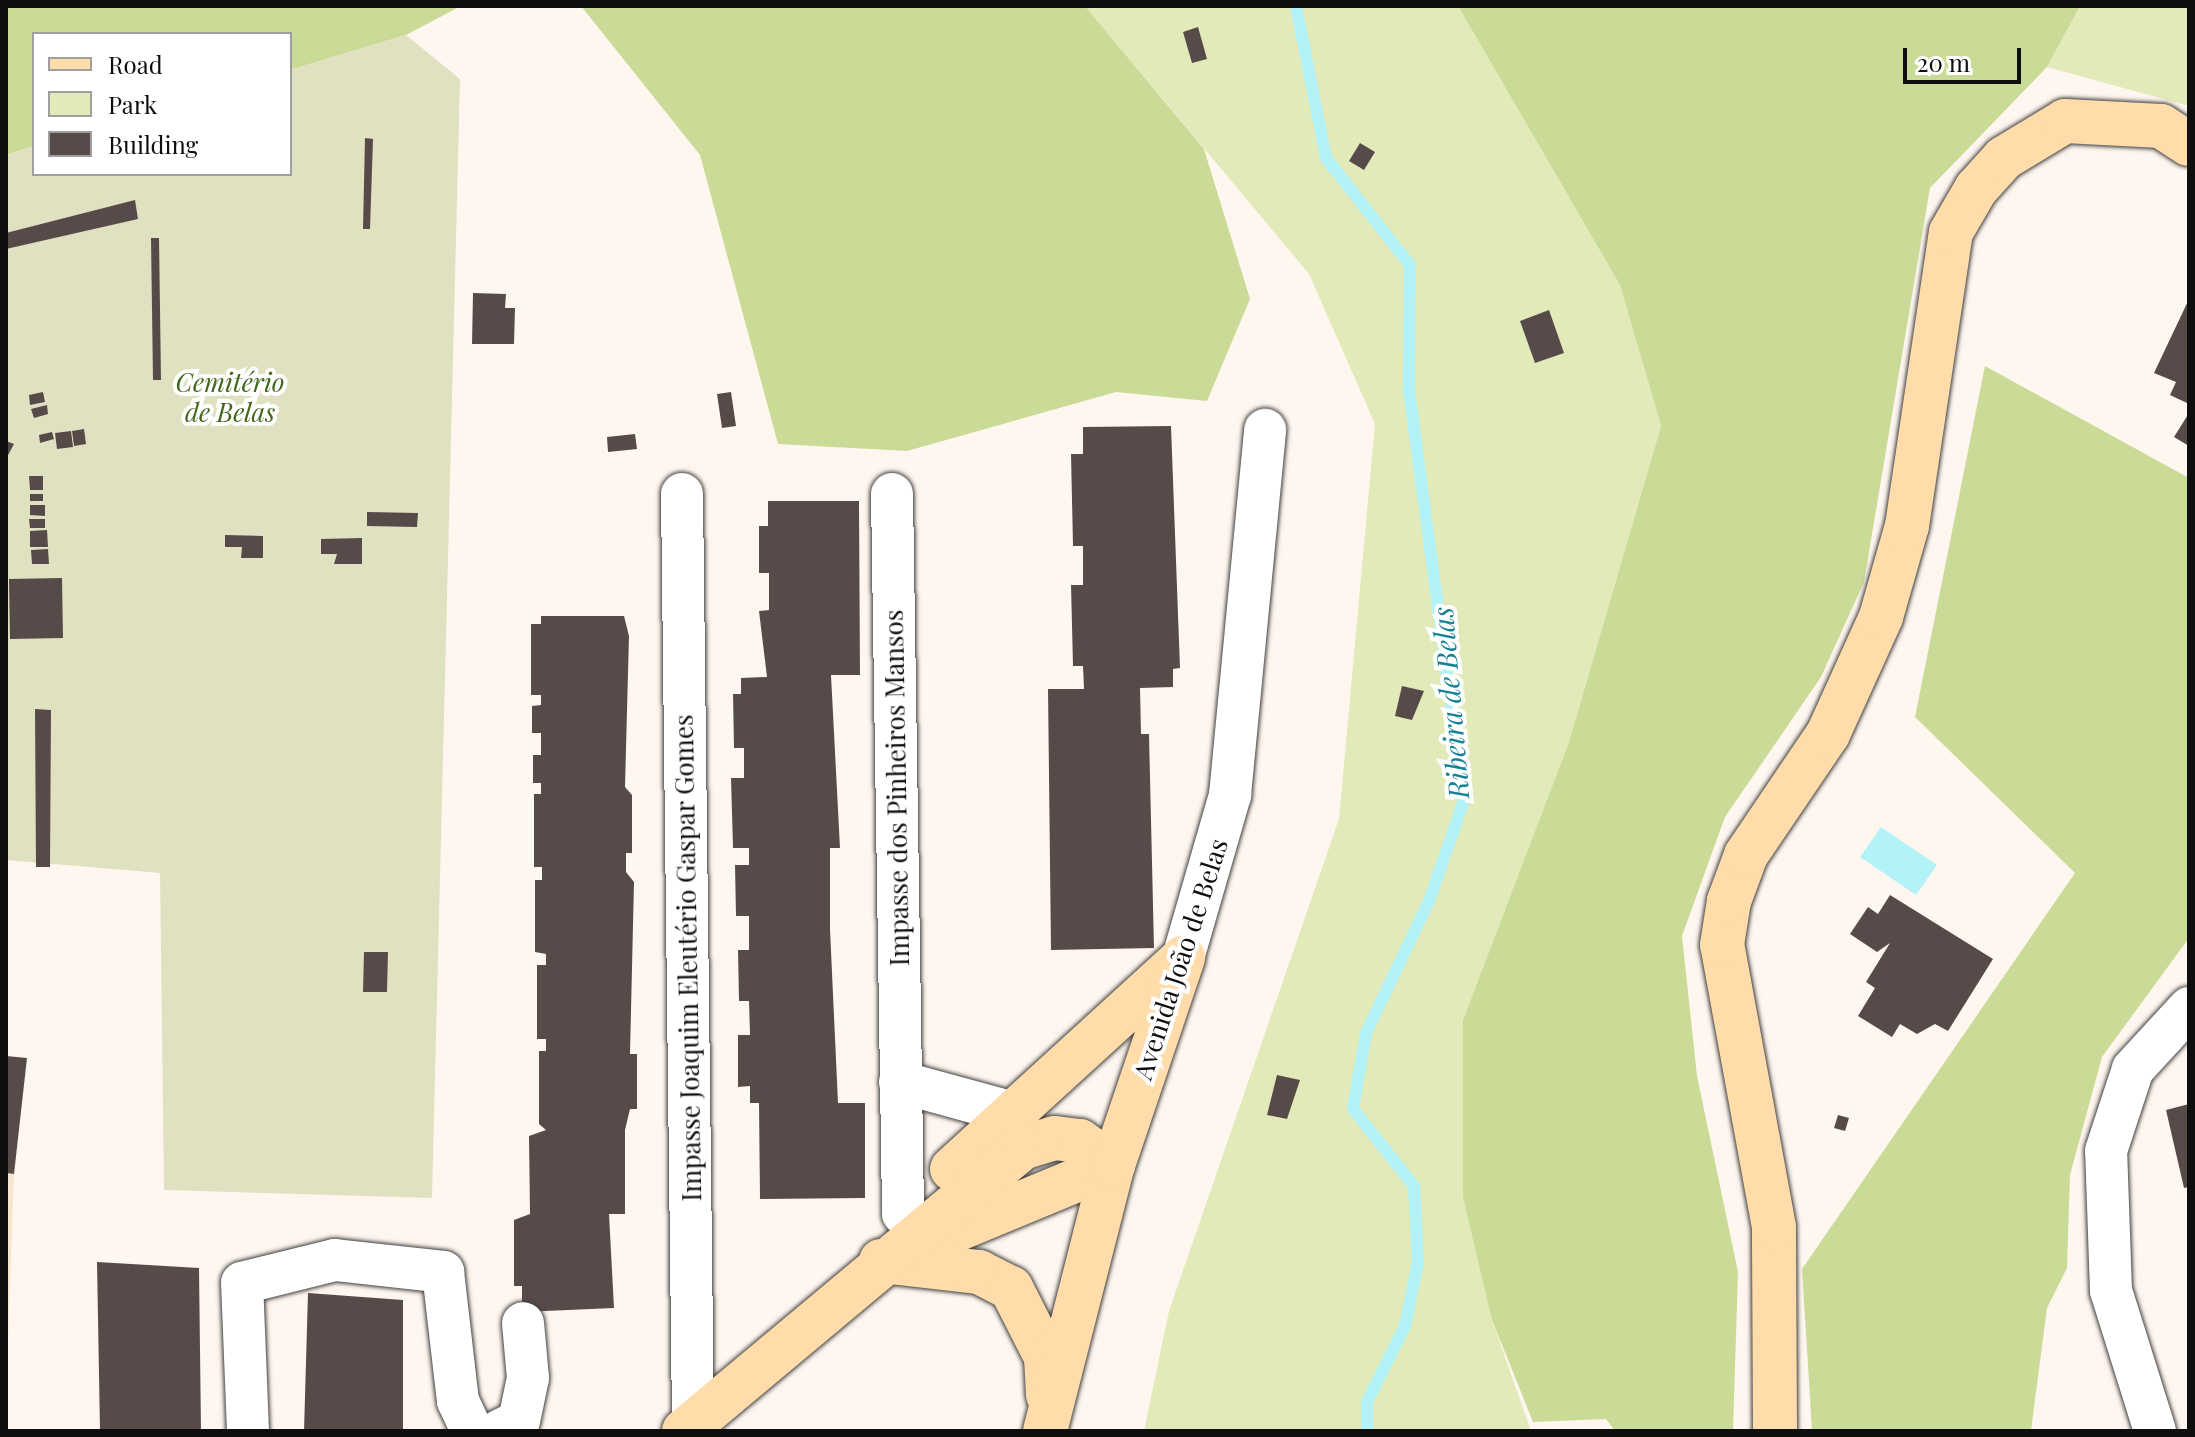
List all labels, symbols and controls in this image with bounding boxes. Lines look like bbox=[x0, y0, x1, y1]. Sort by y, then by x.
legend bbox=[32, 32, 292, 176]
scale bar bbox=[1907, 32, 2025, 82]
text: 20 m bbox=[1917, 46, 1970, 78]
text: Road bbox=[108, 48, 163, 80]
text: Park bbox=[108, 88, 157, 120]
text: Building bbox=[108, 128, 198, 160]
park label: Cemitério de Belas bbox=[176, 366, 284, 428]
water label: Ribeira de Belas bbox=[1425, 606, 1475, 800]
street label: Impasse dos Pinheiros Mansos bbox=[877, 609, 915, 967]
street label: Impasse Joaquim Eleutério Gaspar Gomes bbox=[667, 714, 707, 1202]
street label: Avenida João de Belas bbox=[1126, 834, 1234, 1084]

